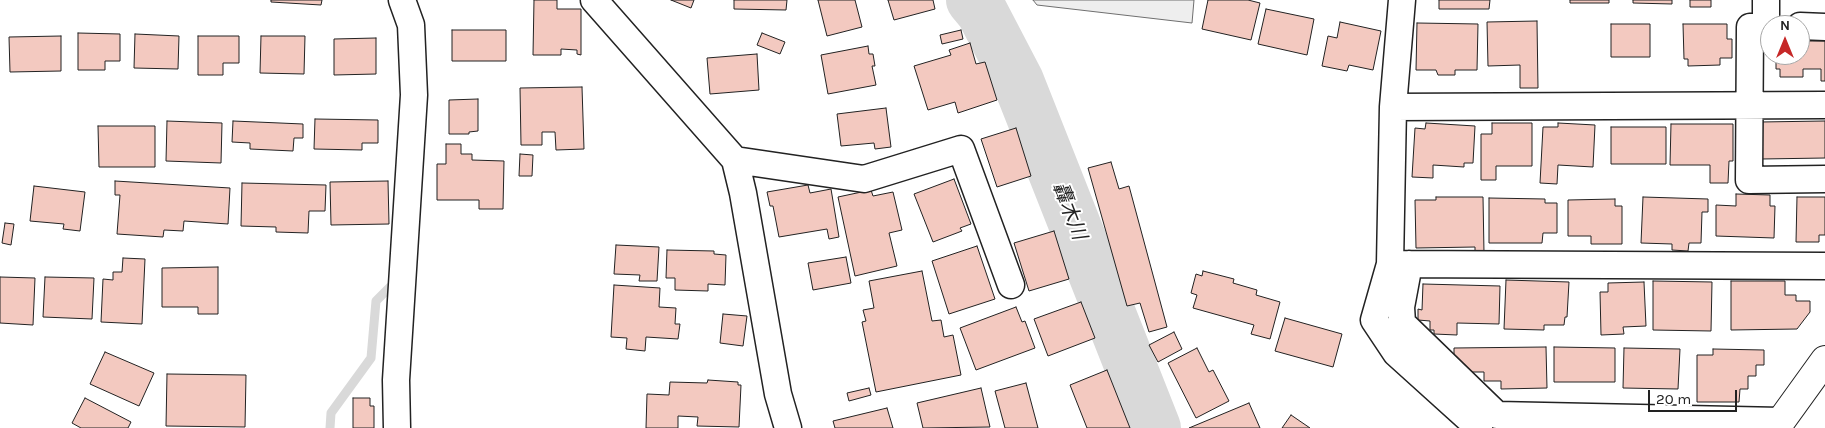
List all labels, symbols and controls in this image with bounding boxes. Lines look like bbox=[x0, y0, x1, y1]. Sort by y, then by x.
north arrow bbox=[1760, 15, 1810, 65]
text: N bbox=[1780, 17, 1790, 34]
water label: 轟木川 bbox=[1047, 179, 1091, 243]
scale bar bbox=[1650, 380, 1739, 412]
text: 20 m bbox=[1656, 390, 1691, 408]

